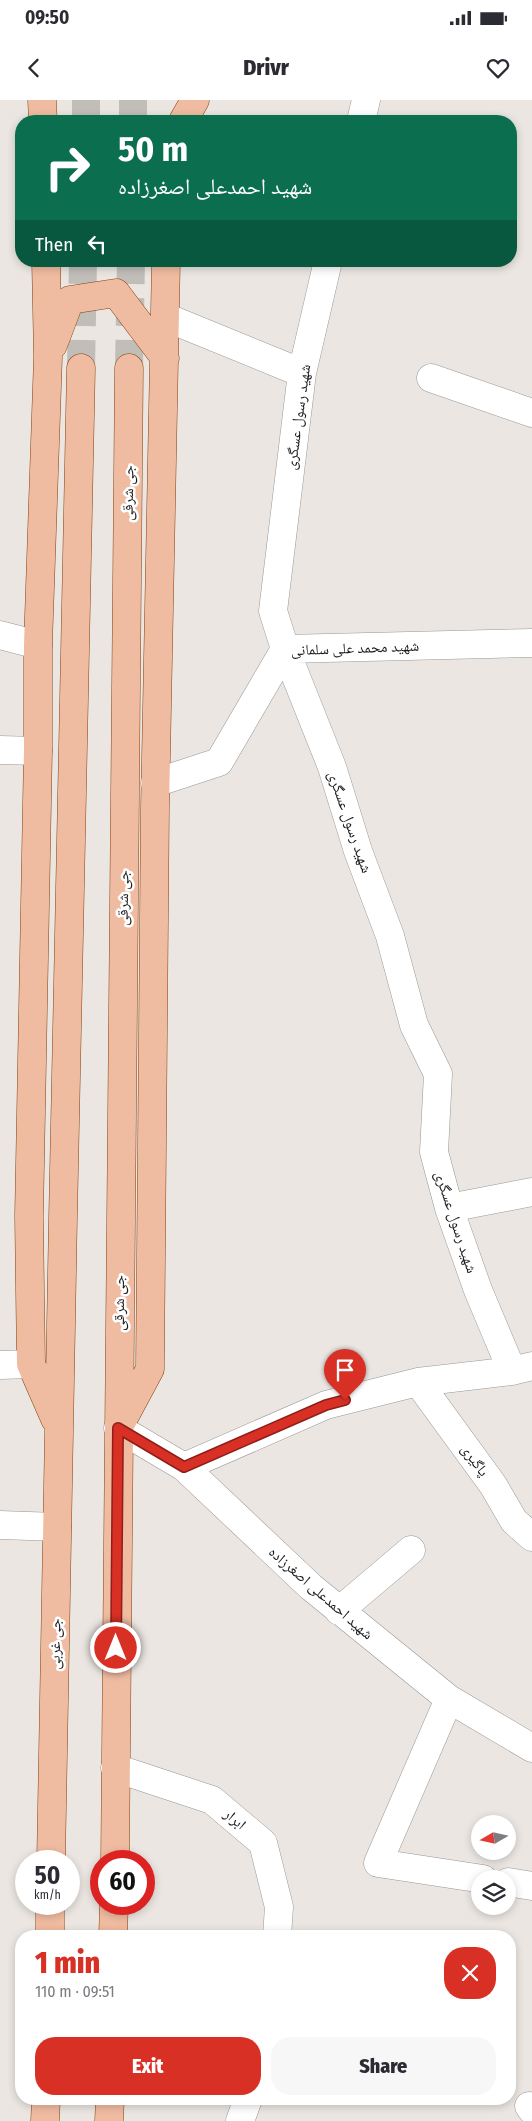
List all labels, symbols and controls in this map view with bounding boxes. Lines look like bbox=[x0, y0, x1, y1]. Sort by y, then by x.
text: 09:50 bbox=[25, 6, 69, 29]
icon: back bbox=[20, 54, 48, 82]
text: Drivr bbox=[243, 54, 289, 81]
icon: heart bbox=[484, 54, 512, 82]
text: 50 m bbox=[118, 128, 188, 170]
icon: right bbox=[35, 135, 100, 200]
text: شهید احمدعلی اصغرزاده bbox=[118, 173, 312, 200]
icon: left bbox=[83, 230, 111, 258]
text: Then bbox=[35, 233, 73, 256]
street label: شهید رسول عسگری bbox=[282, 363, 315, 471]
street label: جی شرقی bbox=[119, 464, 138, 521]
street label: شهید محمد علی سلمانی bbox=[291, 637, 420, 660]
street label: شهید رسول عسگری bbox=[323, 769, 376, 876]
street label: جی شرقی bbox=[114, 869, 133, 926]
street label: شهید رسول عسگری bbox=[430, 1169, 481, 1276]
street label: جی شرقی bbox=[110, 1275, 129, 1331]
pin bbox=[324, 1349, 366, 1400]
icon: arrive bbox=[331, 1356, 359, 1384]
street label: پاگیری bbox=[456, 1440, 493, 1480]
street label: شهید احمدعلی اصغرزاده bbox=[264, 1543, 377, 1644]
street label: جی غربی bbox=[46, 1618, 65, 1670]
position arrow bbox=[89, 1621, 141, 1673]
street label: ابرار bbox=[220, 1804, 250, 1833]
north arrow bbox=[471, 1815, 516, 1860]
map controls bbox=[471, 1815, 516, 1915]
speed limit sign: 60 bbox=[90, 1850, 155, 1915]
text: 50 bbox=[35, 1861, 60, 1891]
button: layers bbox=[471, 1870, 516, 1915]
text: km/h bbox=[34, 1888, 61, 1902]
text: 1 min bbox=[35, 1945, 100, 1981]
button: close bbox=[444, 1947, 496, 1999]
text: 110 m · 09:51 bbox=[35, 1982, 115, 2001]
button: Exit bbox=[35, 2037, 261, 2095]
button: Share bbox=[271, 2037, 496, 2095]

